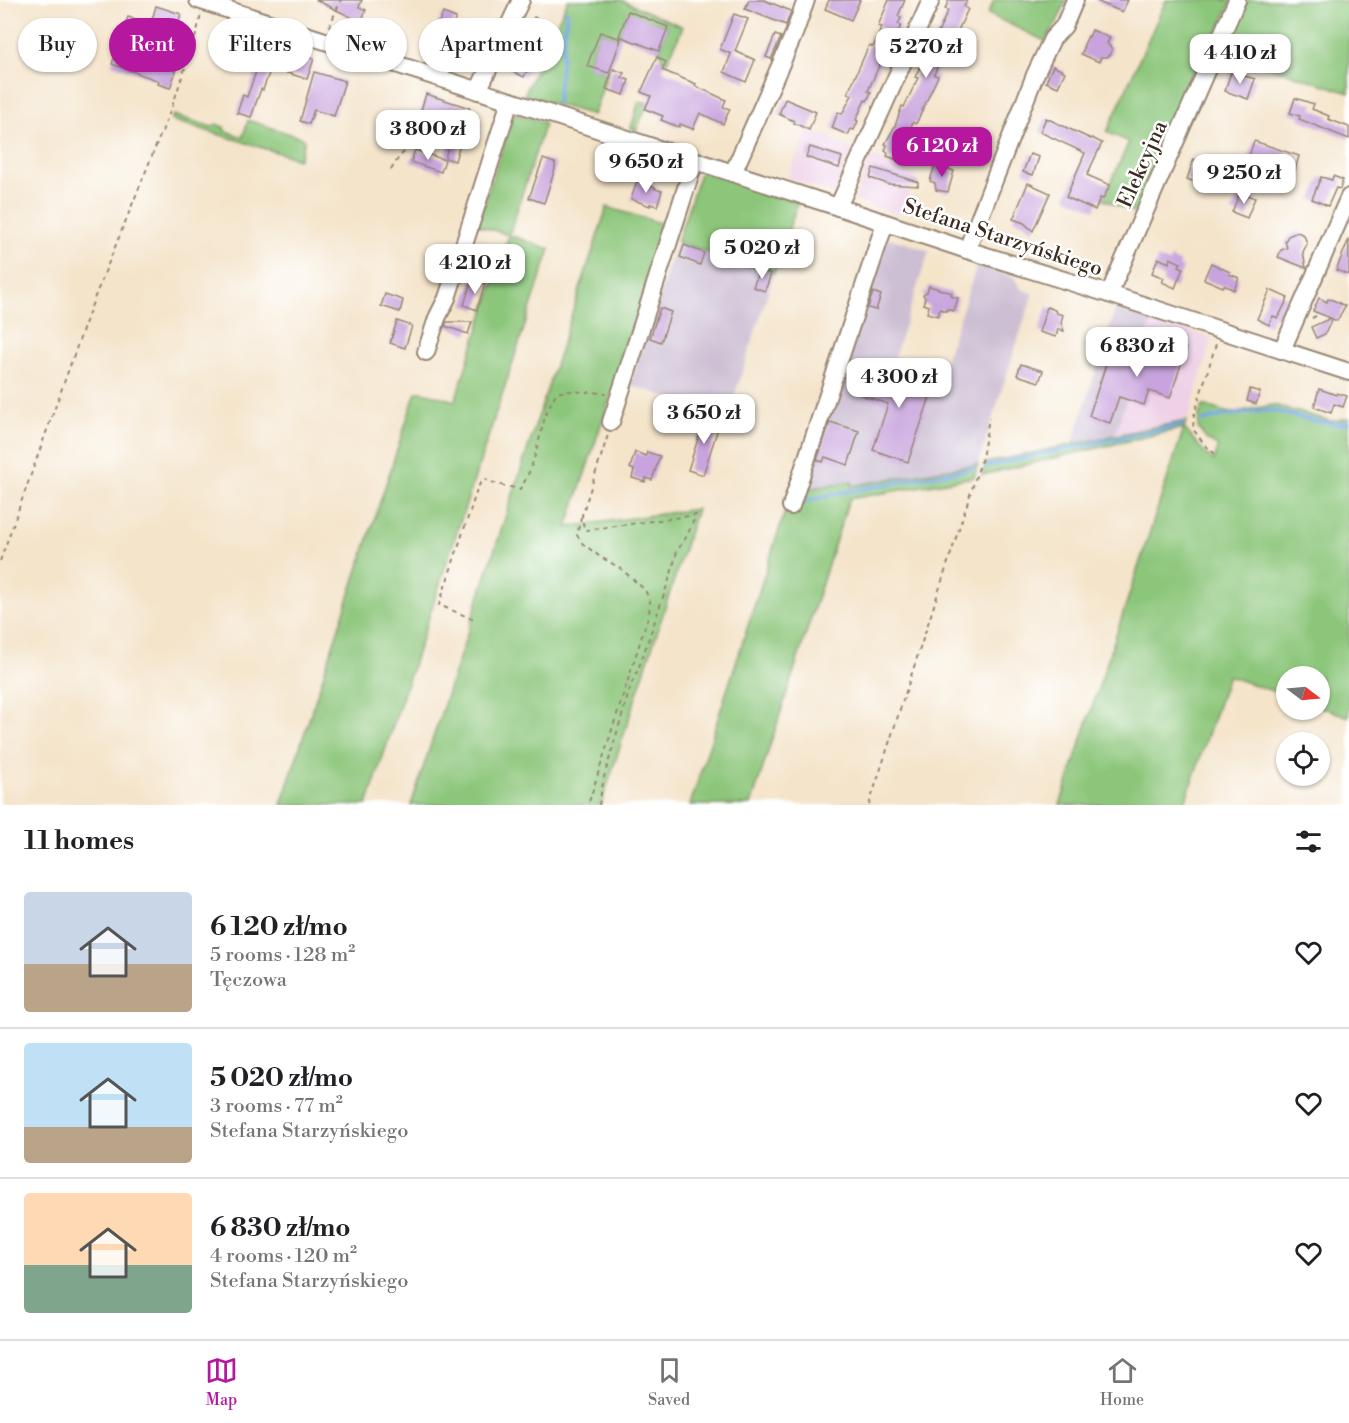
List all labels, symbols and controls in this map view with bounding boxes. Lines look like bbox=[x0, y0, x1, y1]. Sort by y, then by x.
chip: Buy bbox=[18, 18, 97, 72]
chip: Rent bbox=[109, 18, 196, 72]
chip: Filters bbox=[208, 18, 313, 72]
chip: New bbox=[325, 18, 407, 72]
chip: Apartment bbox=[419, 18, 564, 72]
pin: 5 270 zł bbox=[864, 28, 988, 79]
pin: 4 410 zł bbox=[1178, 34, 1302, 85]
text: 5 270 zł bbox=[890, 35, 962, 60]
text: 4 410 zł bbox=[1204, 41, 1276, 66]
pin: 3 800 zł bbox=[366, 110, 490, 161]
street label: Elekcyjna bbox=[1112, 116, 1174, 212]
text: 3 800 zł bbox=[390, 117, 466, 142]
pin: 6 120 zł bbox=[880, 127, 1004, 178]
text: 6 120 zł bbox=[906, 134, 978, 159]
pin: 9 650 zł bbox=[584, 143, 708, 194]
text: 9 650 zł bbox=[609, 150, 683, 175]
pin: 9 250 zł bbox=[1182, 154, 1306, 205]
text: 9 250 zł bbox=[1207, 161, 1281, 186]
street label: Stefana Starzyńskiego bbox=[900, 193, 1106, 283]
pin: 5 020 zł bbox=[700, 229, 824, 280]
text: 5 020 zł bbox=[724, 236, 800, 261]
pin: 4 210 zł bbox=[413, 244, 537, 295]
text: 4 210 zł bbox=[439, 251, 511, 276]
pin: 6 830 zł bbox=[1075, 327, 1199, 378]
text: 6 830 zł bbox=[1100, 334, 1174, 359]
pin: 4 300 zł bbox=[837, 358, 961, 409]
text: 4 300 zł bbox=[860, 365, 938, 390]
pin: 3 650 zł bbox=[642, 394, 766, 445]
text: 3 650 zł bbox=[667, 401, 741, 426]
north arrow bbox=[1276, 666, 1330, 720]
map controls bbox=[1276, 666, 1330, 786]
button: locate bbox=[1276, 732, 1330, 786]
text: 11 homes bbox=[24, 825, 134, 857]
icon: filters bbox=[1292, 825, 1325, 858]
text: 6 120 zł/mo bbox=[210, 911, 348, 943]
icon: home bbox=[72, 916, 144, 988]
icon: heart bbox=[1292, 936, 1325, 969]
text: 5 rooms · 128 m² bbox=[210, 943, 355, 968]
text: Tęczowa bbox=[210, 968, 287, 993]
text: 5 020 zł/mo bbox=[210, 1062, 353, 1094]
icon: home bbox=[72, 1067, 144, 1139]
icon: heart bbox=[1292, 1087, 1325, 1120]
text: 3 rooms · 77 m² bbox=[210, 1094, 343, 1119]
text: Stefana Starzyńskiego bbox=[210, 1119, 408, 1144]
text: 6 830 zł/mo bbox=[210, 1212, 351, 1244]
icon: home bbox=[72, 1217, 144, 1289]
icon: heart bbox=[1292, 1237, 1325, 1270]
text: 4 rooms · 120 m² bbox=[210, 1244, 357, 1269]
text: Stefana Starzyńskiego bbox=[210, 1269, 408, 1294]
tab: Map bbox=[205, 1354, 238, 1410]
tab: Saved bbox=[648, 1354, 690, 1410]
tab: Home bbox=[1100, 1354, 1144, 1410]

